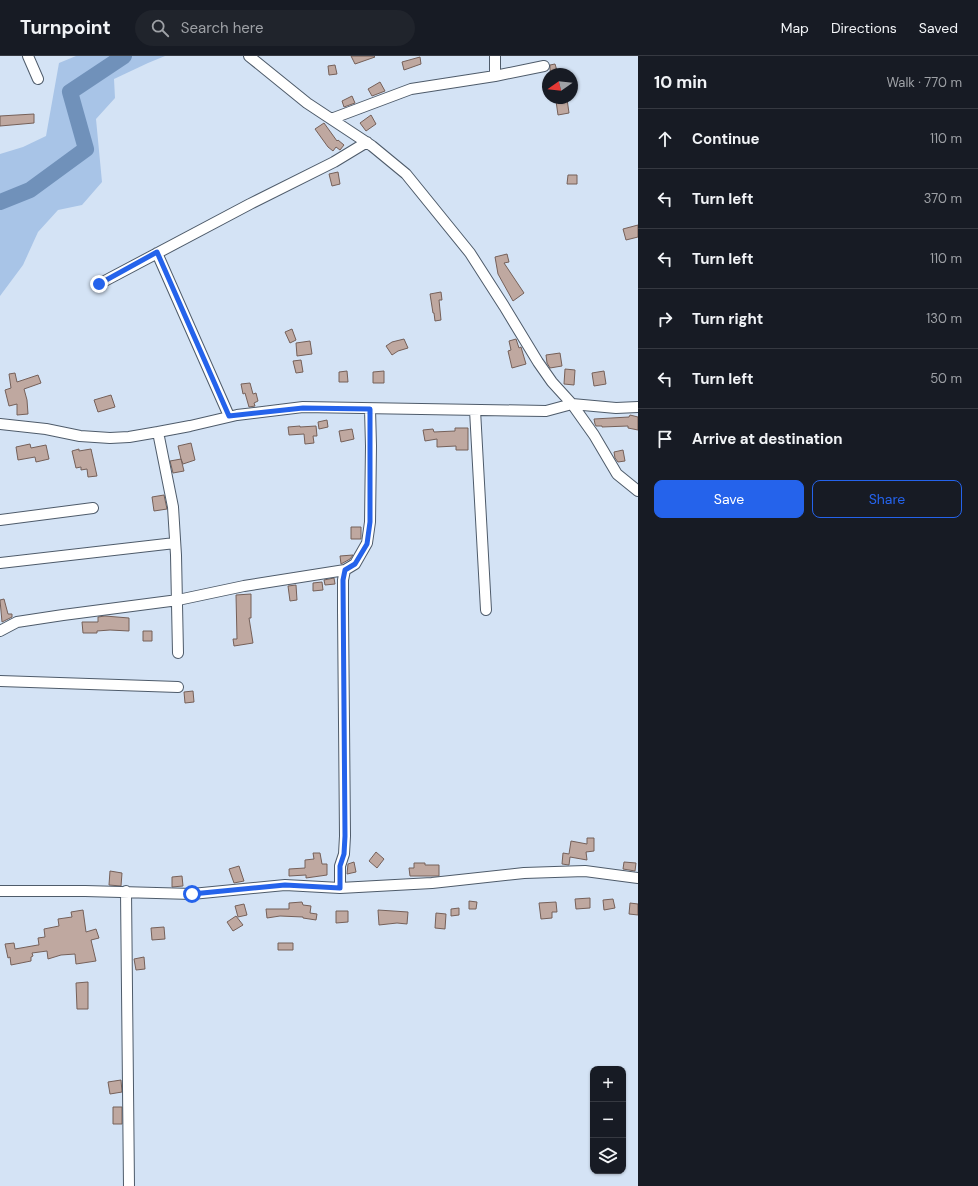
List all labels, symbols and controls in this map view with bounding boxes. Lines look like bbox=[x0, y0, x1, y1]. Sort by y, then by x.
search box bbox=[135, 10, 415, 46]
text: Turnpoint bbox=[20, 15, 111, 40]
icon: search bbox=[149, 17, 171, 39]
text: Search here bbox=[181, 18, 264, 38]
text: Map bbox=[781, 19, 809, 37]
text: Directions bbox=[831, 19, 897, 37]
text: Saved bbox=[919, 19, 958, 37]
north arrow bbox=[542, 68, 578, 104]
text: 10 min bbox=[654, 71, 707, 93]
text: Walk · 770 m bbox=[886, 74, 962, 91]
icon: ahead bbox=[654, 128, 676, 150]
text: Continue bbox=[692, 129, 760, 149]
text: 110 m bbox=[930, 130, 962, 147]
icon: left bbox=[654, 188, 676, 210]
text: Turn left bbox=[692, 189, 753, 209]
text: 370 m bbox=[924, 190, 962, 207]
icon: left bbox=[654, 248, 676, 270]
text: Turn left bbox=[692, 249, 753, 269]
text: 110 m bbox=[930, 250, 962, 267]
route end bbox=[90, 275, 108, 293]
icon: right bbox=[654, 308, 676, 330]
text: Turn right bbox=[692, 309, 763, 329]
text: 130 m bbox=[926, 310, 962, 327]
icon: left bbox=[654, 368, 676, 390]
text: Turn left bbox=[692, 369, 753, 389]
text: 50 m bbox=[930, 370, 962, 387]
icon: arrive bbox=[654, 428, 676, 450]
text: Arrive at destination bbox=[692, 429, 843, 449]
button: Save bbox=[654, 480, 804, 518]
button: Share bbox=[812, 480, 962, 518]
route start bbox=[183, 885, 201, 903]
map controls bbox=[590, 1066, 626, 1174]
button: + bbox=[590, 1066, 626, 1102]
button: − bbox=[590, 1102, 626, 1138]
button: layers bbox=[590, 1138, 626, 1174]

